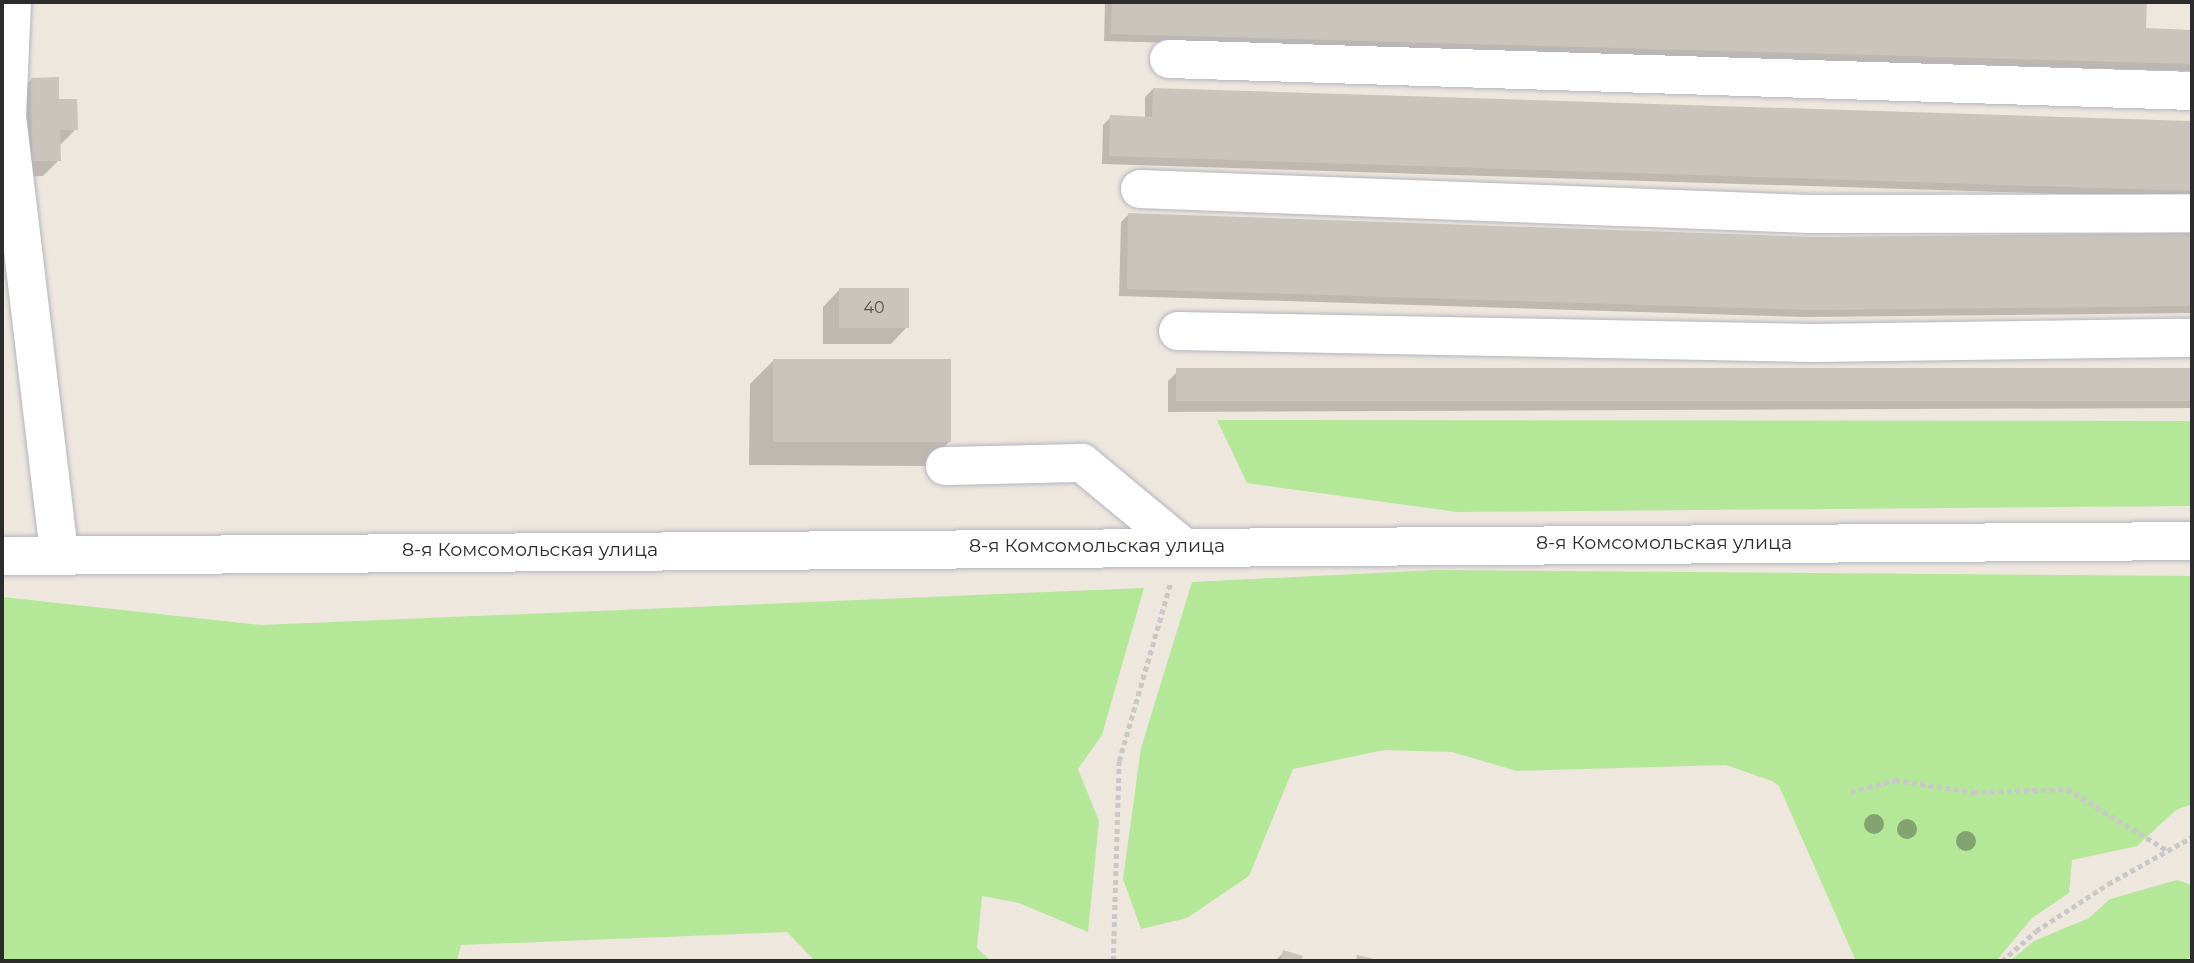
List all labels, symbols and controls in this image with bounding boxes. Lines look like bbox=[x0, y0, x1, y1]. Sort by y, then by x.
house number: 40 bbox=[863, 298, 885, 318]
street label: 8-я Комсомольская улица bbox=[1536, 532, 1792, 554]
street label: 8-я Комсомольская улица bbox=[969, 535, 1225, 557]
street label: 8-я Комсомольская улица bbox=[402, 539, 658, 561]

